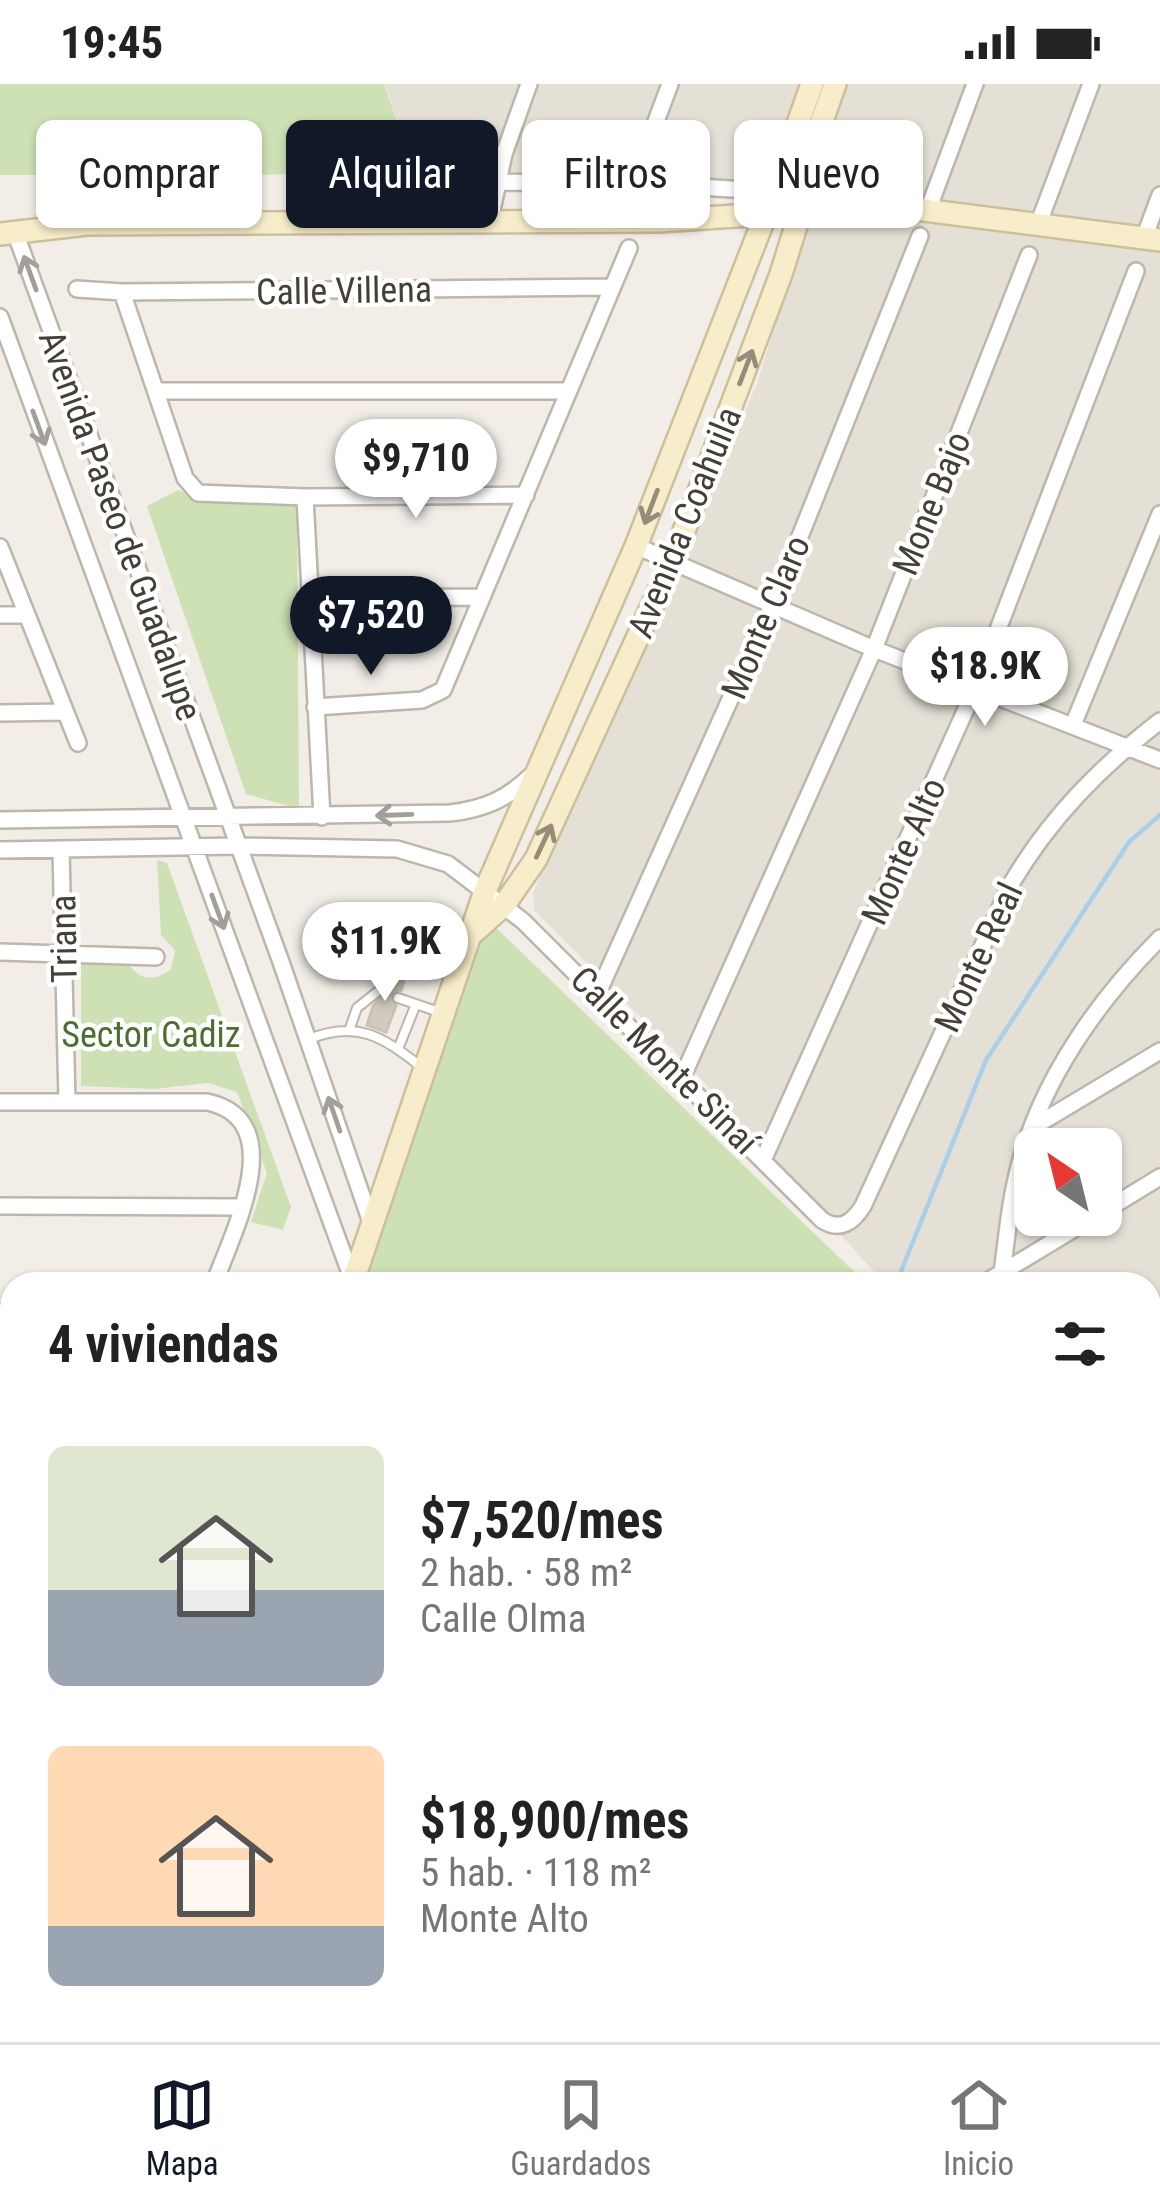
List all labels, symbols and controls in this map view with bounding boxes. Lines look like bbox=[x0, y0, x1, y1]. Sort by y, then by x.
text: 19:45 bbox=[60, 16, 163, 69]
chip: Comprar bbox=[36, 120, 262, 228]
chip: Alquilar bbox=[286, 120, 498, 228]
chip: Filtros bbox=[522, 120, 710, 228]
chip: Nuevo bbox=[734, 120, 923, 228]
one-way arrow bbox=[18, 255, 39, 292]
street label: Calle Villena bbox=[256, 268, 432, 314]
street label: Avenida Paseo de Guadalupe bbox=[30, 325, 210, 726]
one-way arrow bbox=[737, 349, 759, 386]
street label: Avenida Coahuila bbox=[620, 401, 750, 644]
one-way arrow bbox=[30, 408, 51, 445]
pin: $9,710 bbox=[318, 419, 514, 521]
street label: Mone Bajo bbox=[884, 426, 980, 581]
text: $9,710 bbox=[362, 435, 470, 481]
one-way arrow bbox=[639, 488, 660, 525]
street label: Monte Claro bbox=[713, 530, 819, 705]
pin: $7,520 bbox=[273, 576, 469, 678]
text: $7,520 bbox=[317, 592, 425, 638]
pin: $18.9K bbox=[887, 627, 1083, 729]
text: $18.9K bbox=[929, 643, 1041, 689]
street label: Monte Alto bbox=[853, 772, 955, 931]
one-way arrow bbox=[376, 803, 415, 826]
one-way arrow bbox=[534, 824, 556, 860]
street label: Monte Real bbox=[926, 876, 1032, 1039]
one-way arrow bbox=[209, 893, 230, 930]
street label: Triana bbox=[42, 894, 86, 984]
pin: $11.9K bbox=[287, 902, 483, 1004]
text: $11.9K bbox=[329, 918, 441, 964]
street label: Calle Monte Sinaí bbox=[562, 958, 768, 1164]
park label: Sector Cadiz bbox=[61, 1014, 241, 1056]
one-way arrow bbox=[322, 1096, 343, 1133]
north arrow bbox=[1014, 1128, 1122, 1236]
map controls bbox=[1014, 1128, 1122, 1236]
icon: filters bbox=[1047, 1311, 1113, 1377]
text: 4 viviendas bbox=[48, 1315, 279, 1374]
text: $7,520/mes bbox=[420, 1491, 664, 1550]
icon: home bbox=[144, 1494, 288, 1638]
text: 2 hab. · 58 m² bbox=[420, 1550, 632, 1596]
text: Calle Olma bbox=[420, 1596, 586, 1642]
text: $18,900/mes bbox=[420, 1791, 689, 1850]
icon: home bbox=[144, 1794, 288, 1938]
text: 5 hab. · 118 m² bbox=[420, 1850, 652, 1896]
text: Monte Alto bbox=[420, 1896, 589, 1942]
tab: Mapa bbox=[146, 2072, 219, 2183]
tab: Guardados bbox=[510, 2072, 651, 2183]
tab: Inicio bbox=[943, 2072, 1014, 2183]

